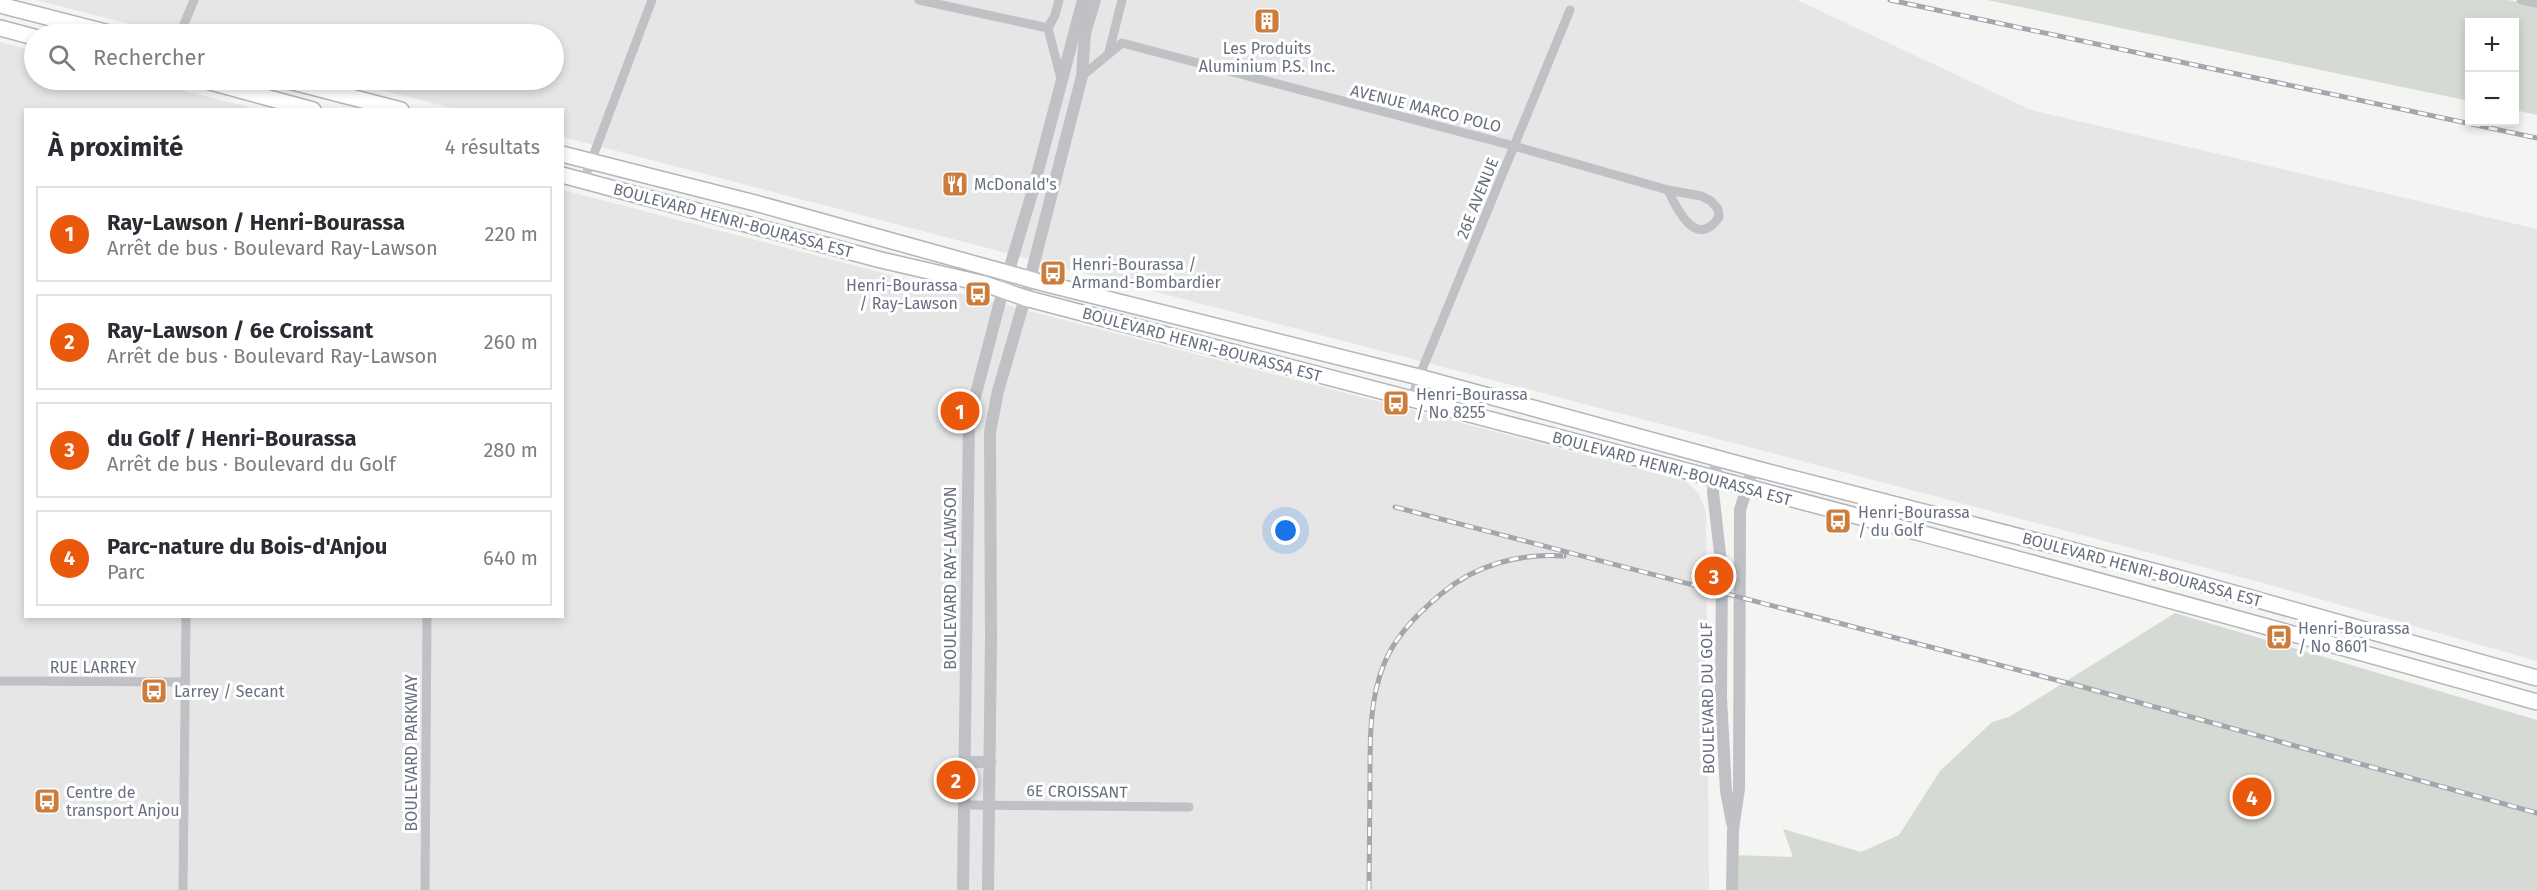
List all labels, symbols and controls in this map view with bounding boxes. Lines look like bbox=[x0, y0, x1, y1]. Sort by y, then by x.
building icon: Les Produits Aluminium P.S. Inc. bbox=[1252, 6, 1282, 36]
map controls bbox=[2465, 18, 2519, 126]
button: + bbox=[2465, 18, 2519, 72]
search box bbox=[24, 24, 564, 90]
place label: Les Produits Aluminium P.S. Inc. bbox=[1199, 39, 1335, 76]
icon: search bbox=[45, 41, 78, 74]
text: Rechercher bbox=[93, 44, 205, 71]
button: − bbox=[2465, 72, 2519, 126]
street label: AVENUE MARCO POLO bbox=[1349, 81, 1503, 136]
text: À proximité bbox=[48, 132, 183, 163]
text: 4 résultats bbox=[445, 135, 540, 159]
street label: 26E AVENUE bbox=[1453, 155, 1502, 241]
restaurant icon: McDonald's bbox=[940, 169, 970, 199]
place label: McDonald's bbox=[974, 175, 1057, 194]
street label: BOULEVARD HENRI-BOURASSA EST bbox=[611, 179, 855, 262]
text: Ray-Lawson / Henri-Bourassa bbox=[107, 209, 405, 236]
text: 1 bbox=[65, 222, 74, 246]
text: 220 m bbox=[485, 222, 538, 246]
text: Arrêt de bus · Boulevard Ray-Lawson bbox=[107, 236, 438, 260]
place label: Henri-Bourassa / Armand-Bombardier bbox=[1072, 255, 1221, 292]
bus stop icon: Henri-Bourassa / Armand-Bombardier bbox=[1038, 258, 1068, 288]
place label: Henri-Bourassa / Ray-Lawson bbox=[846, 276, 958, 313]
bus stop icon: Henri-Bourassa / Ray-Lawson bbox=[963, 279, 993, 309]
street label: BOULEVARD HENRI-BOURASSA EST bbox=[1080, 303, 1324, 386]
text: Ray-Lawson / 6e Croissant bbox=[107, 317, 373, 344]
text: 2 bbox=[64, 330, 75, 354]
text: 260 m bbox=[484, 330, 538, 354]
text: Arrêt de bus · Boulevard Ray-Lawson bbox=[107, 344, 438, 368]
place label: Henri-Bourassa / No 8255 bbox=[1416, 385, 1528, 422]
pin: 1 bbox=[940, 388, 980, 434]
bus stop icon: Henri-Bourassa / No 8255 bbox=[1381, 388, 1411, 418]
text: du Golf / Henri-Bourassa bbox=[107, 425, 357, 452]
street label: BOULEVARD HENRI-BOURASSA EST bbox=[1550, 427, 1794, 510]
text: 3 bbox=[64, 438, 75, 462]
text: 280 m bbox=[483, 438, 538, 462]
text: Arrêt de bus · Boulevard du Golf bbox=[107, 452, 396, 476]
street label: BOULEVARD RAY-LAWSON bbox=[941, 486, 960, 670]
place label: Henri-Bourassa / du Golf bbox=[1858, 503, 1970, 540]
bus stop icon: Henri-Bourassa / du Golf bbox=[1823, 506, 1853, 536]
your location bbox=[1271, 516, 1300, 545]
street label: BOULEVARD HENRI-BOURASSA EST bbox=[2020, 528, 2264, 611]
text: Parc-nature du Bois-d'Anjou bbox=[107, 533, 387, 560]
text: 4 bbox=[64, 546, 75, 570]
text: 640 m bbox=[483, 546, 538, 570]
pin: 3 bbox=[1694, 554, 1734, 598]
text: Parc bbox=[107, 560, 145, 584]
place label: Henri-Bourassa / No 8601 bbox=[2298, 619, 2410, 656]
street label: BOULEVARD DU GOLF bbox=[1697, 622, 1718, 774]
bus stop icon: Henri-Bourassa / No 8601 bbox=[2264, 622, 2294, 652]
street label: RUE LARREY bbox=[50, 658, 137, 677]
street label: BOULEVARD PARKWAY bbox=[402, 674, 421, 832]
bus stop icon: Larrey / Secant bbox=[139, 676, 169, 706]
place label: Larrey / Secant bbox=[174, 682, 285, 701]
pin: 2 bbox=[936, 758, 976, 802]
pin: 4 bbox=[2232, 774, 2272, 820]
street label: 6E CROISSANT bbox=[1026, 781, 1128, 802]
place label: Centre de transport Anjou bbox=[66, 783, 180, 820]
bus stop icon: Centre de transport Anjou bbox=[32, 786, 62, 816]

